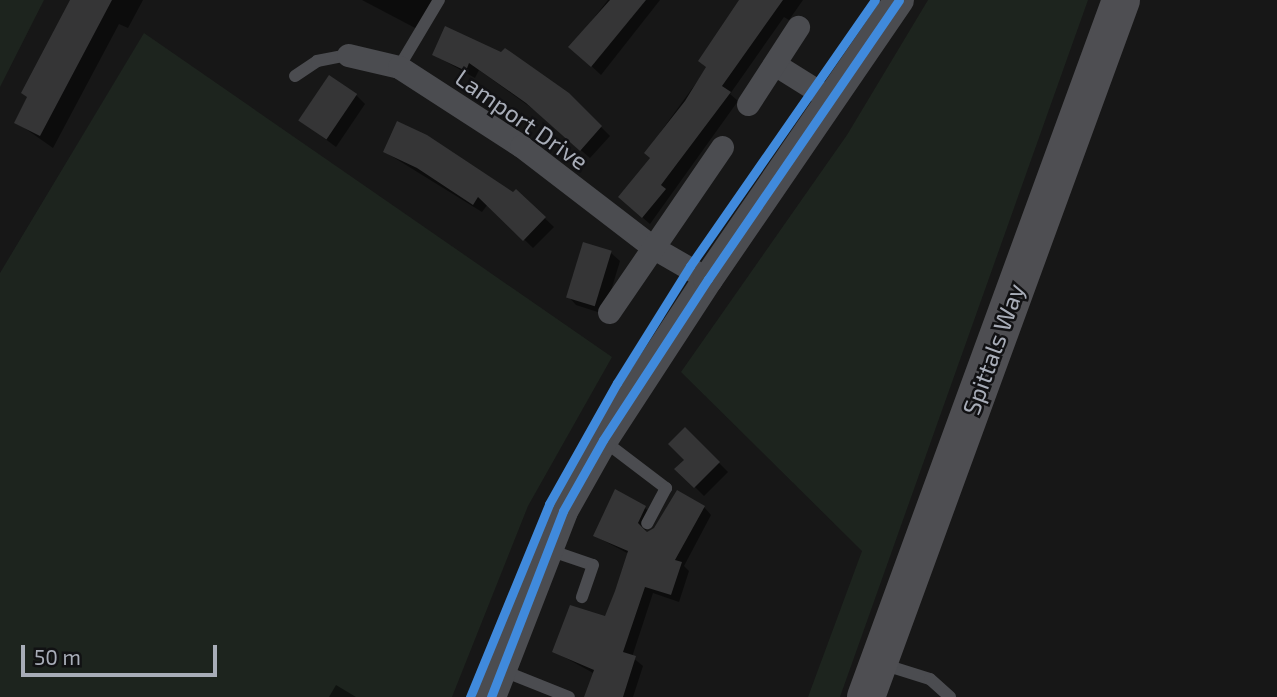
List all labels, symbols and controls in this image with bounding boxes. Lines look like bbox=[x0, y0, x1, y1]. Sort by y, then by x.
street label: Lamport Drive bbox=[450, 63, 594, 175]
street label: Spittals Way bbox=[956, 279, 1030, 419]
scale bar bbox=[24, 630, 220, 674]
text: 50 m bbox=[34, 644, 81, 669]

